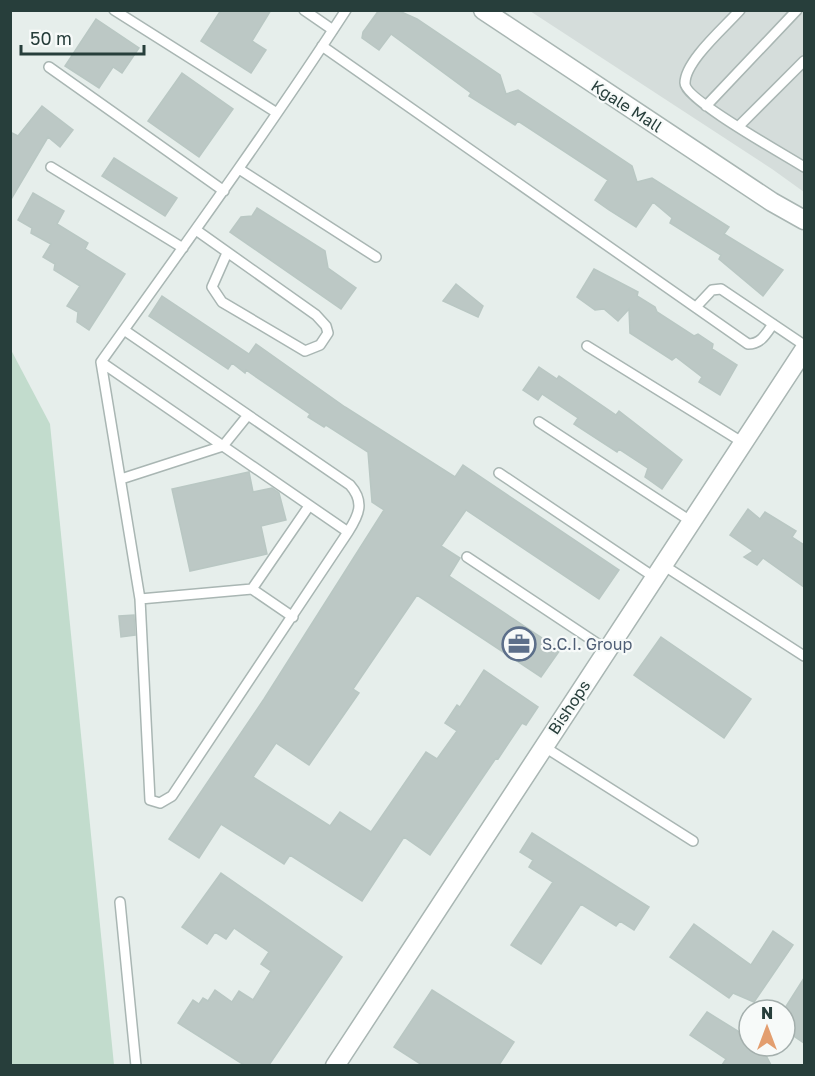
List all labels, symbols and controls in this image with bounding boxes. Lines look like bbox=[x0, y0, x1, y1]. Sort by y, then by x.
scale bar bbox=[21, 18, 144, 56]
text: 50 m bbox=[30, 27, 72, 49]
street label: Kgale Mall bbox=[588, 76, 666, 136]
office icon: S.C.I. Group bbox=[501, 626, 537, 662]
place label: S.C.I. Group bbox=[542, 634, 632, 654]
street label: Bishops bbox=[544, 676, 594, 738]
north arrow bbox=[737, 998, 797, 1058]
text: N bbox=[761, 1003, 773, 1023]

